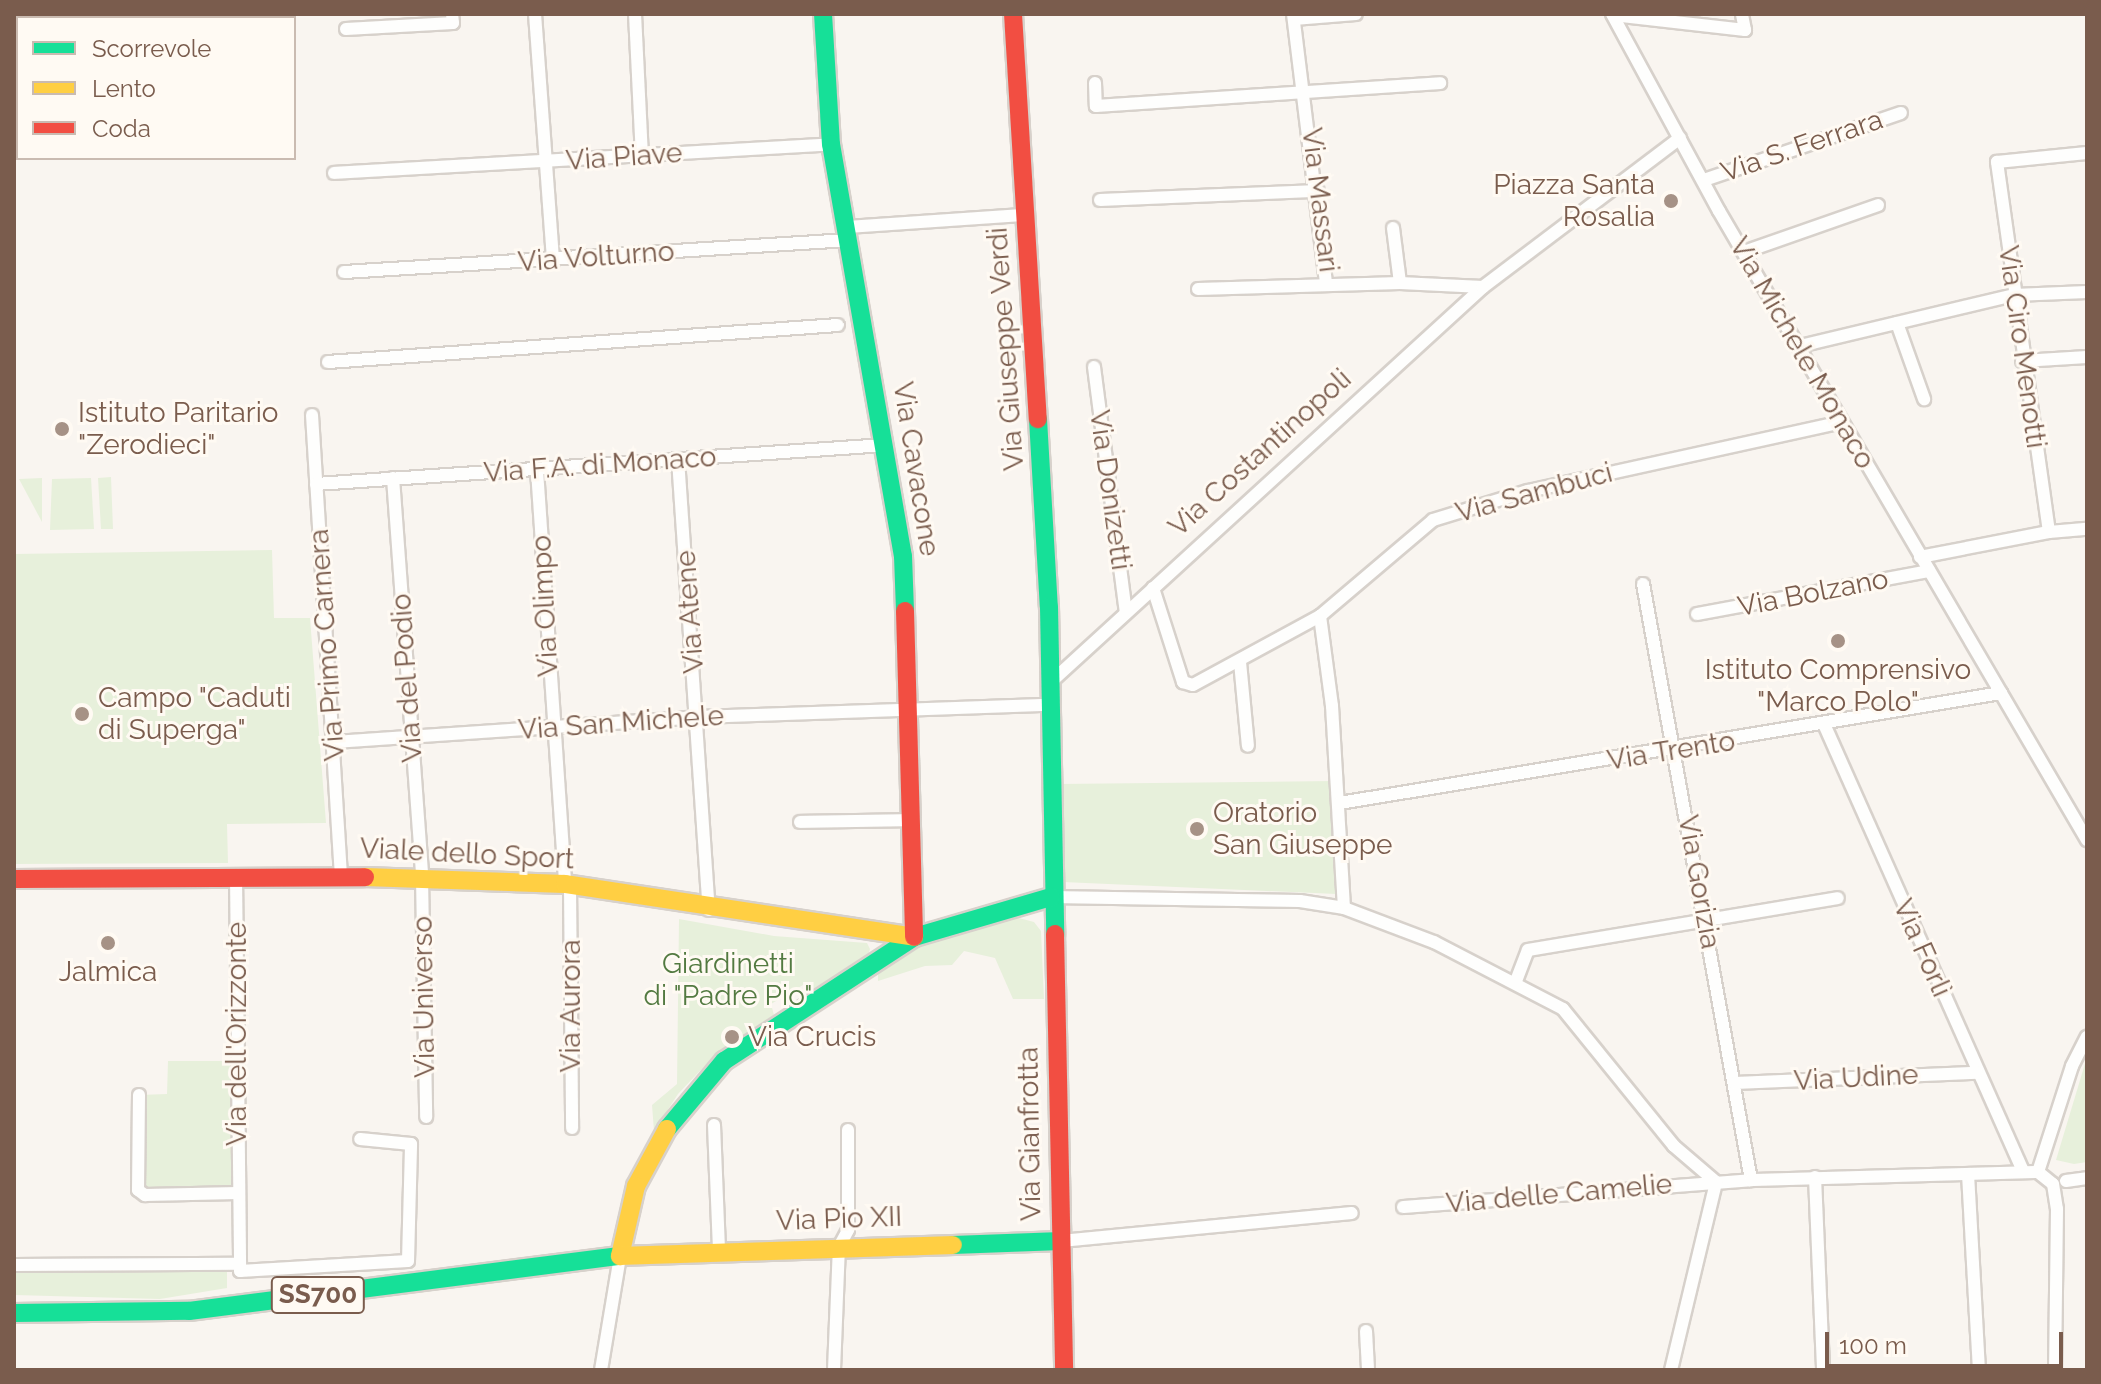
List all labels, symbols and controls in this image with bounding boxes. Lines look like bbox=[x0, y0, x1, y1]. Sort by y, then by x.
legend bbox=[16, 16, 296, 160]
text: Scorrevole bbox=[92, 34, 211, 63]
text: Lento bbox=[92, 74, 156, 103]
street label: Via S. Ferrara bbox=[1717, 103, 1887, 189]
text: Coda bbox=[92, 114, 151, 143]
street label: Via Massari bbox=[1294, 126, 1346, 274]
street label: Via Piave bbox=[565, 136, 683, 178]
place label: Piazza Santa Rosalia bbox=[1493, 168, 1655, 234]
marker: Piazza Santa Rosalia bbox=[1662, 192, 1680, 210]
street label: Via Giuseppe Verdi bbox=[981, 226, 1031, 472]
street label: Via Michele Monaco bbox=[1722, 231, 1882, 475]
street label: Via Volturno bbox=[516, 235, 676, 279]
street label: Via Ciro Menotti bbox=[1991, 243, 2053, 451]
street label: Via Costantinopoli bbox=[1162, 362, 1358, 544]
street label: Via Cavacone bbox=[886, 379, 946, 559]
place label: Istituto Paritario "Zerodieci" bbox=[78, 396, 278, 462]
street label: Via Donizetti bbox=[1082, 408, 1138, 572]
marker: Istituto Paritario "Zerodieci" bbox=[53, 420, 71, 438]
street label: Via F.A. di Monaco bbox=[482, 440, 718, 490]
street label: Via Sambuci bbox=[1452, 456, 1616, 530]
street label: Via Primo Carnera bbox=[302, 528, 352, 762]
street label: Via Olimpo bbox=[525, 534, 565, 678]
street label: Via Atene bbox=[669, 549, 711, 675]
street label: Via Bolzano bbox=[1735, 562, 1891, 624]
street label: Via del Podio bbox=[384, 592, 430, 764]
marker: Istituto Comprensivo "Marco Polo" bbox=[1829, 632, 1847, 650]
place label: Istituto Comprensivo "Marco Polo" bbox=[1705, 653, 1971, 719]
place label: Campo "Caduti di Superga" bbox=[98, 681, 291, 747]
street label: Via San Michele bbox=[517, 699, 725, 747]
marker: Campo "Caduti di Superga" bbox=[73, 705, 91, 723]
street label: Via Trento bbox=[1604, 724, 1738, 778]
place label: Oratorio San Giuseppe bbox=[1213, 796, 1392, 862]
street label: Via Gorizia bbox=[1671, 812, 1727, 952]
marker: Oratorio San Giuseppe bbox=[1188, 820, 1206, 838]
street label: Viale dello Sport bbox=[359, 832, 575, 876]
street label: Via Forlì bbox=[1886, 894, 1958, 1002]
street label: Via Universo bbox=[406, 916, 442, 1078]
street label: Via dell'Orizzonte bbox=[220, 922, 254, 1146]
marker: Jalmica bbox=[99, 934, 117, 952]
street label: Via Aurora bbox=[554, 939, 588, 1073]
park label: Giardinetti di "Padre Pio" bbox=[643, 947, 813, 1013]
place label: Jalmica bbox=[59, 955, 157, 989]
place label: Via Crucis bbox=[748, 1020, 876, 1054]
marker: Via Crucis bbox=[723, 1028, 741, 1046]
street label: Via Gianfrotta bbox=[1012, 1047, 1048, 1221]
street label: Via Udine bbox=[1793, 1058, 1919, 1098]
street label: Via delle Camelie bbox=[1444, 1167, 1674, 1221]
street label: Via Pio XII bbox=[775, 1200, 903, 1238]
road number: SS700 bbox=[270, 1273, 366, 1317]
scale bar bbox=[1829, 1316, 2067, 1366]
text: 100 m bbox=[1839, 1331, 1907, 1360]

